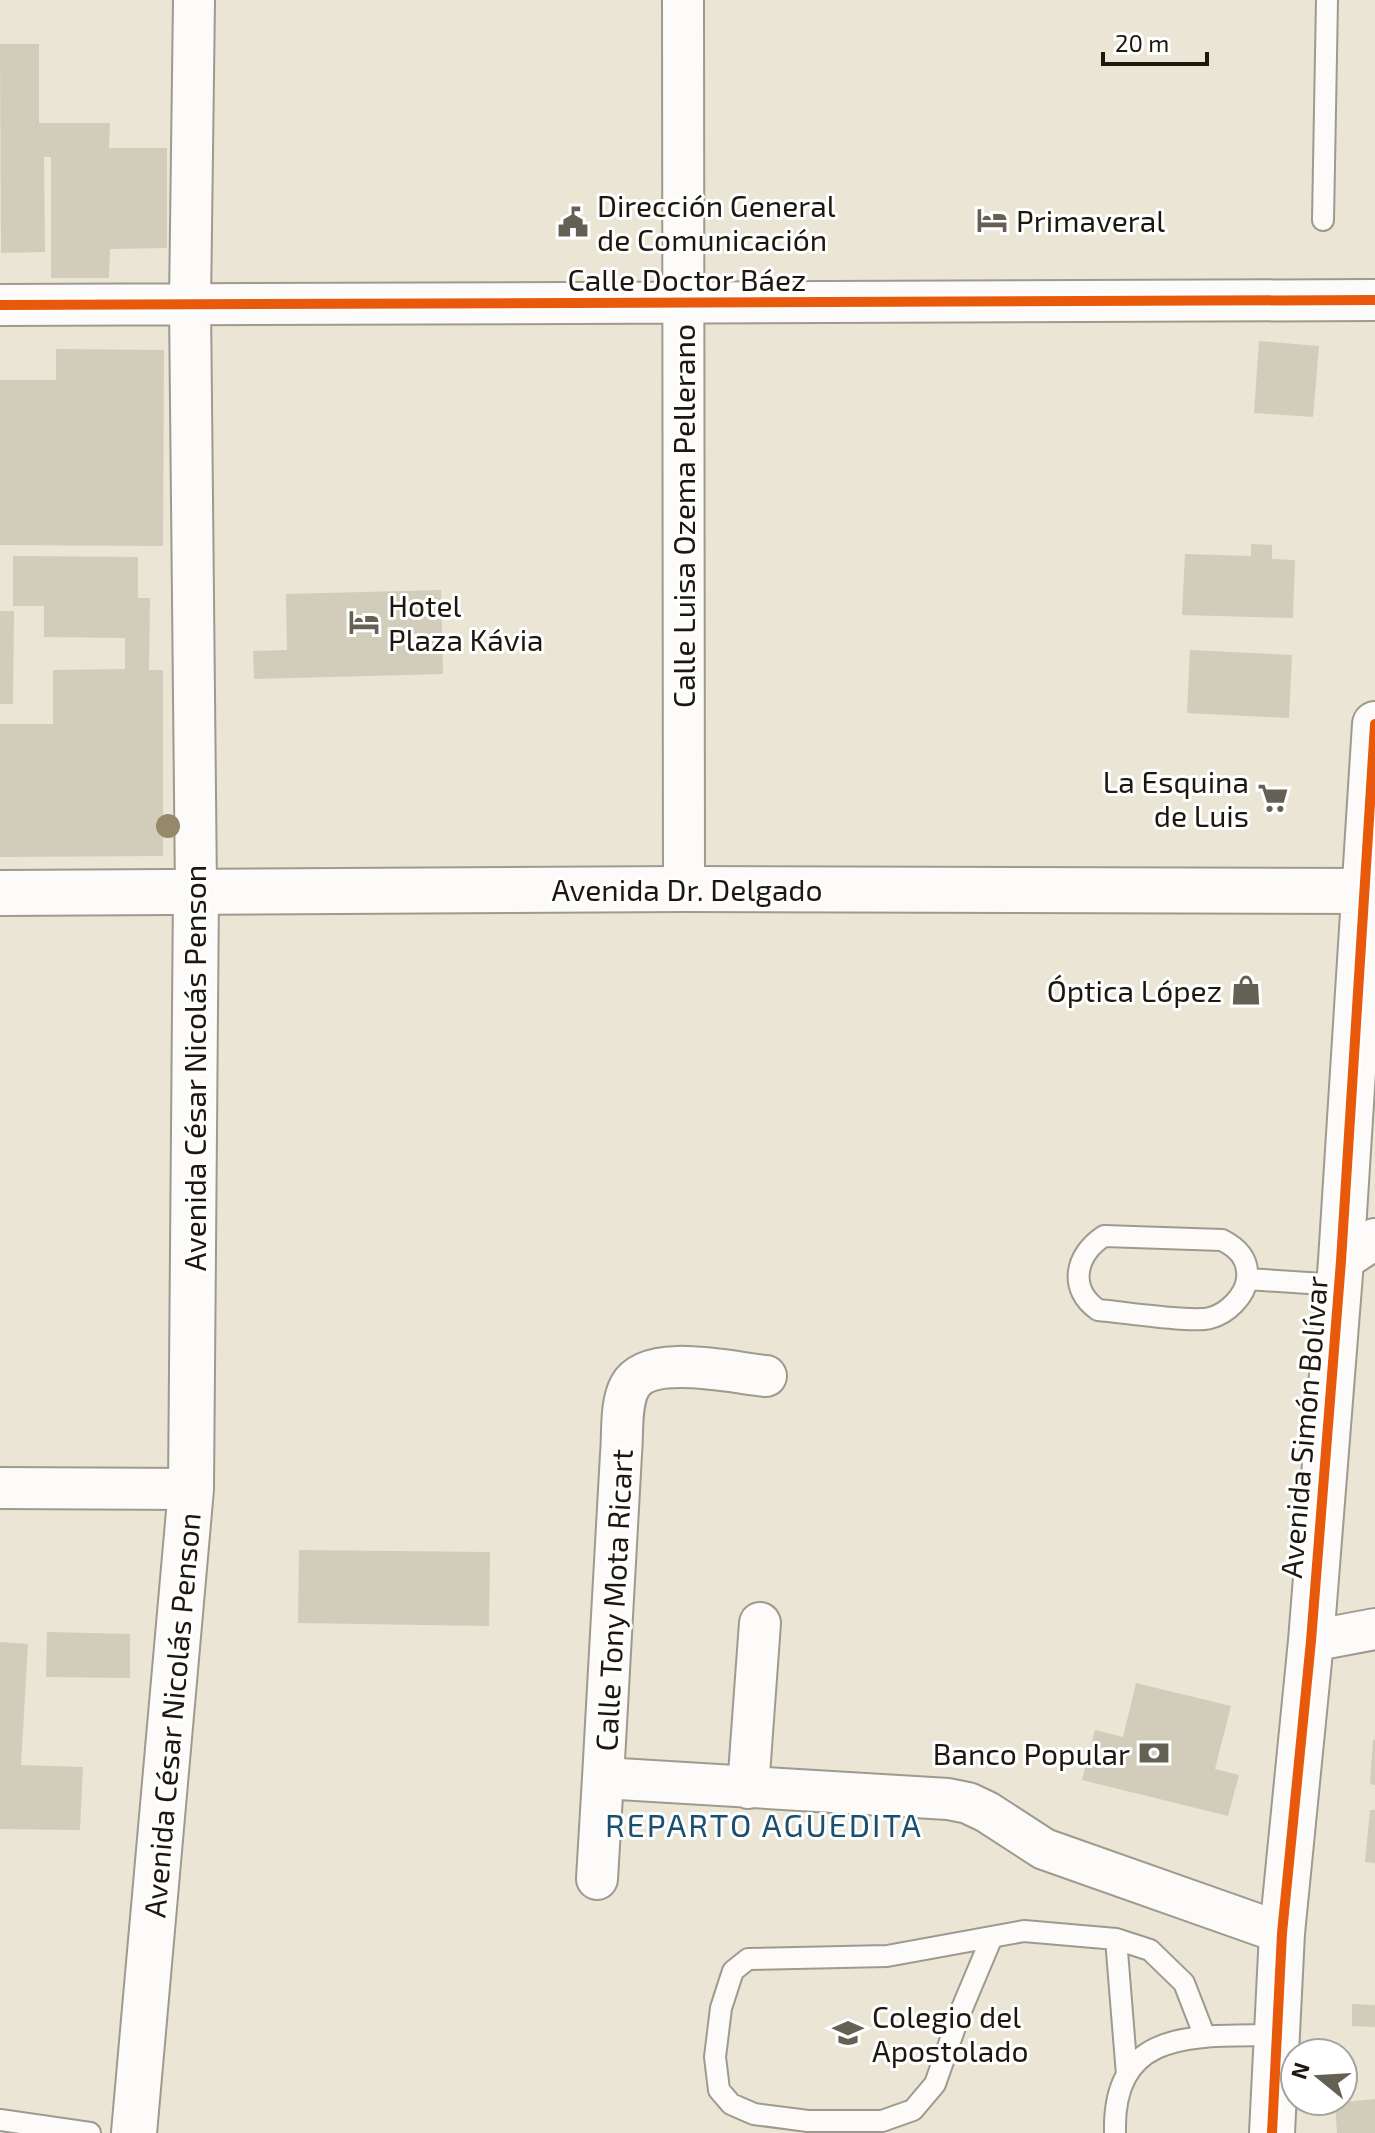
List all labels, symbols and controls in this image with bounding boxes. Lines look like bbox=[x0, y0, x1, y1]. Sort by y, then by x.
scale bar bbox=[1103, 16, 1207, 66]
text: 20 m bbox=[1115, 28, 1169, 57]
place label: Dirección General de Comunicación bbox=[597, 187, 836, 257]
place label: Primaveral bbox=[1016, 202, 1165, 238]
hotel icon: Primaveral bbox=[975, 203, 1009, 237]
public building icon: Dirección General de Comunicación bbox=[556, 205, 590, 239]
street label: Calle Doctor Báez bbox=[568, 261, 806, 297]
street label: Calle Luisa Ozema Pellerano bbox=[665, 324, 701, 708]
place label: Hotel Plaza Kávia bbox=[388, 587, 544, 657]
hotel icon: Hotel Plaza Kávia bbox=[347, 605, 381, 639]
place label: La Esquina de Luis bbox=[1103, 763, 1249, 833]
supermarket icon: La Esquina de Luis bbox=[1256, 781, 1290, 815]
street label: Avenida César Nicolás Penson bbox=[176, 865, 212, 1271]
street label: Avenida Dr. Delgado bbox=[551, 871, 823, 907]
place label: Óptica López bbox=[1047, 972, 1222, 1008]
shop icon: Óptica López bbox=[1229, 973, 1263, 1007]
street label: Avenida Simón Bolívar bbox=[1272, 1274, 1334, 1580]
street label: Calle Tony Mota Ricart bbox=[587, 1448, 639, 1752]
street label: Avenida César Nicolás Penson bbox=[135, 1511, 207, 1919]
place label: Banco Popular bbox=[933, 1735, 1130, 1771]
bank icon: Banco Popular bbox=[1137, 1736, 1171, 1770]
district label: REPARTO AGUEDITA bbox=[605, 1805, 923, 1843]
place label: Colegio del Apostolado bbox=[872, 1998, 1028, 2068]
school or university icon: Colegio del Apostolado bbox=[831, 2016, 865, 2050]
north arrow bbox=[1279, 2037, 1359, 2117]
text: N bbox=[1284, 2059, 1314, 2082]

